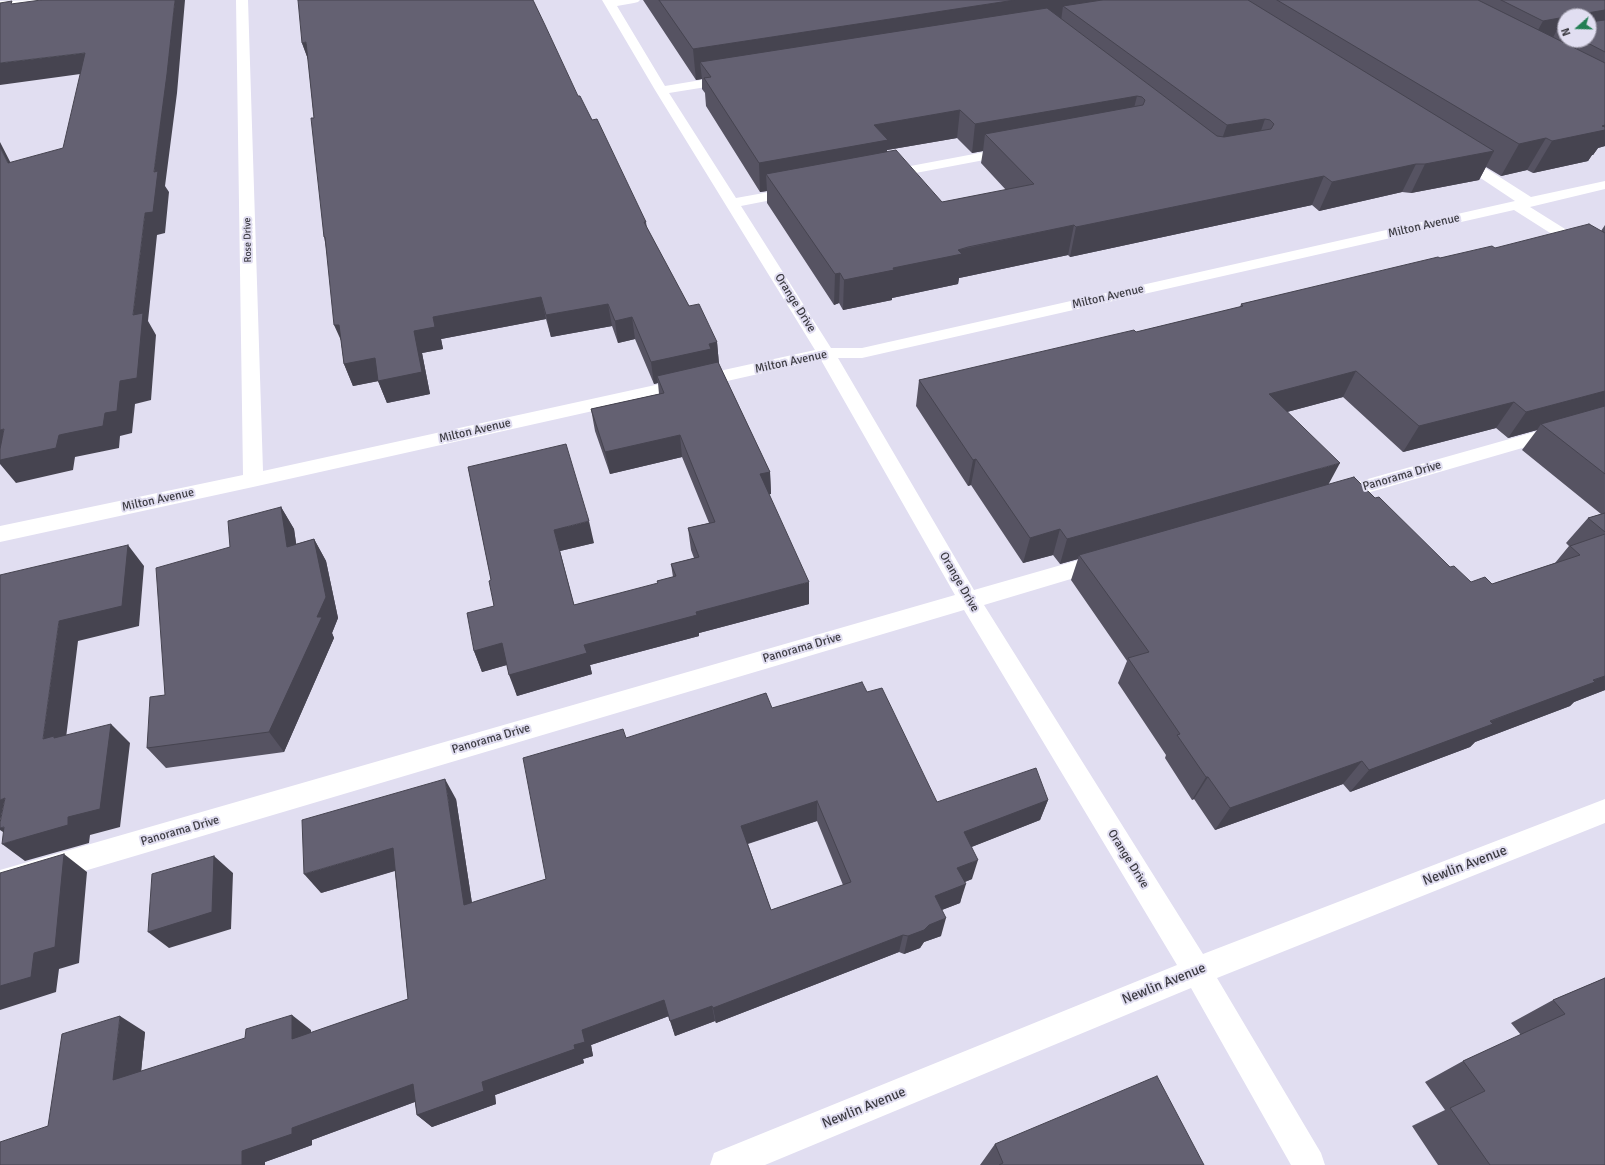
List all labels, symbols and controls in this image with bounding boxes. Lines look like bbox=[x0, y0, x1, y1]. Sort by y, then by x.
north arrow bbox=[1557, 8, 1597, 48]
text: N bbox=[1559, 26, 1574, 38]
street label: Milton Avenue bbox=[1387, 211, 1461, 241]
street label: Rose Drive bbox=[242, 217, 254, 263]
street label: Orange Drive bbox=[771, 271, 819, 335]
street label: Milton Avenue bbox=[1071, 282, 1145, 312]
street label: Milton Avenue bbox=[754, 347, 828, 377]
street label: Milton Avenue bbox=[438, 416, 512, 446]
street label: Panorama Drive bbox=[1361, 458, 1443, 494]
street label: Milton Avenue bbox=[121, 485, 195, 515]
street label: Orange Drive bbox=[936, 550, 982, 614]
street label: Panorama Drive bbox=[761, 630, 843, 666]
street label: Panorama Drive bbox=[450, 721, 532, 757]
street label: Panorama Drive bbox=[139, 813, 221, 849]
street label: Orange Drive bbox=[1104, 827, 1152, 891]
street label: Newlin Avenue bbox=[1421, 842, 1509, 890]
street label: Newlin Avenue bbox=[1120, 960, 1208, 1008]
street label: Newlin Avenue bbox=[820, 1084, 908, 1132]

